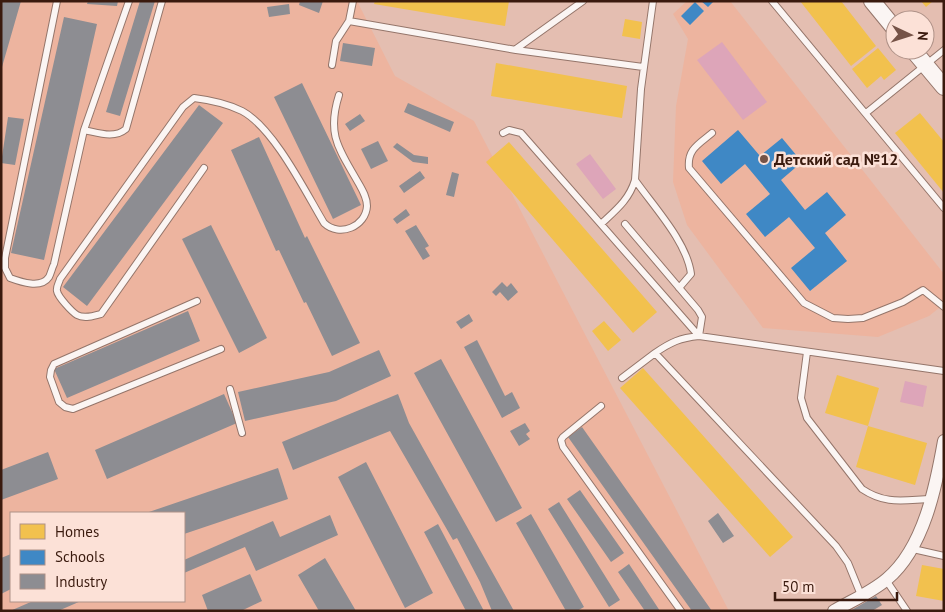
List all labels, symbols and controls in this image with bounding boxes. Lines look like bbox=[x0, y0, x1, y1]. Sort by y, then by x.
north arrow bbox=[885, 10, 935, 60]
text: N bbox=[914, 31, 932, 41]
place label: Детский сад №12 bbox=[774, 149, 898, 169]
marker: Детский сад №12 bbox=[758, 153, 770, 165]
legend bbox=[10, 512, 185, 602]
text: Homes bbox=[55, 522, 99, 541]
text: Schools bbox=[55, 547, 105, 566]
scale bar bbox=[775, 570, 898, 602]
text: Industry bbox=[55, 572, 107, 591]
text: 50 m bbox=[782, 577, 815, 596]

